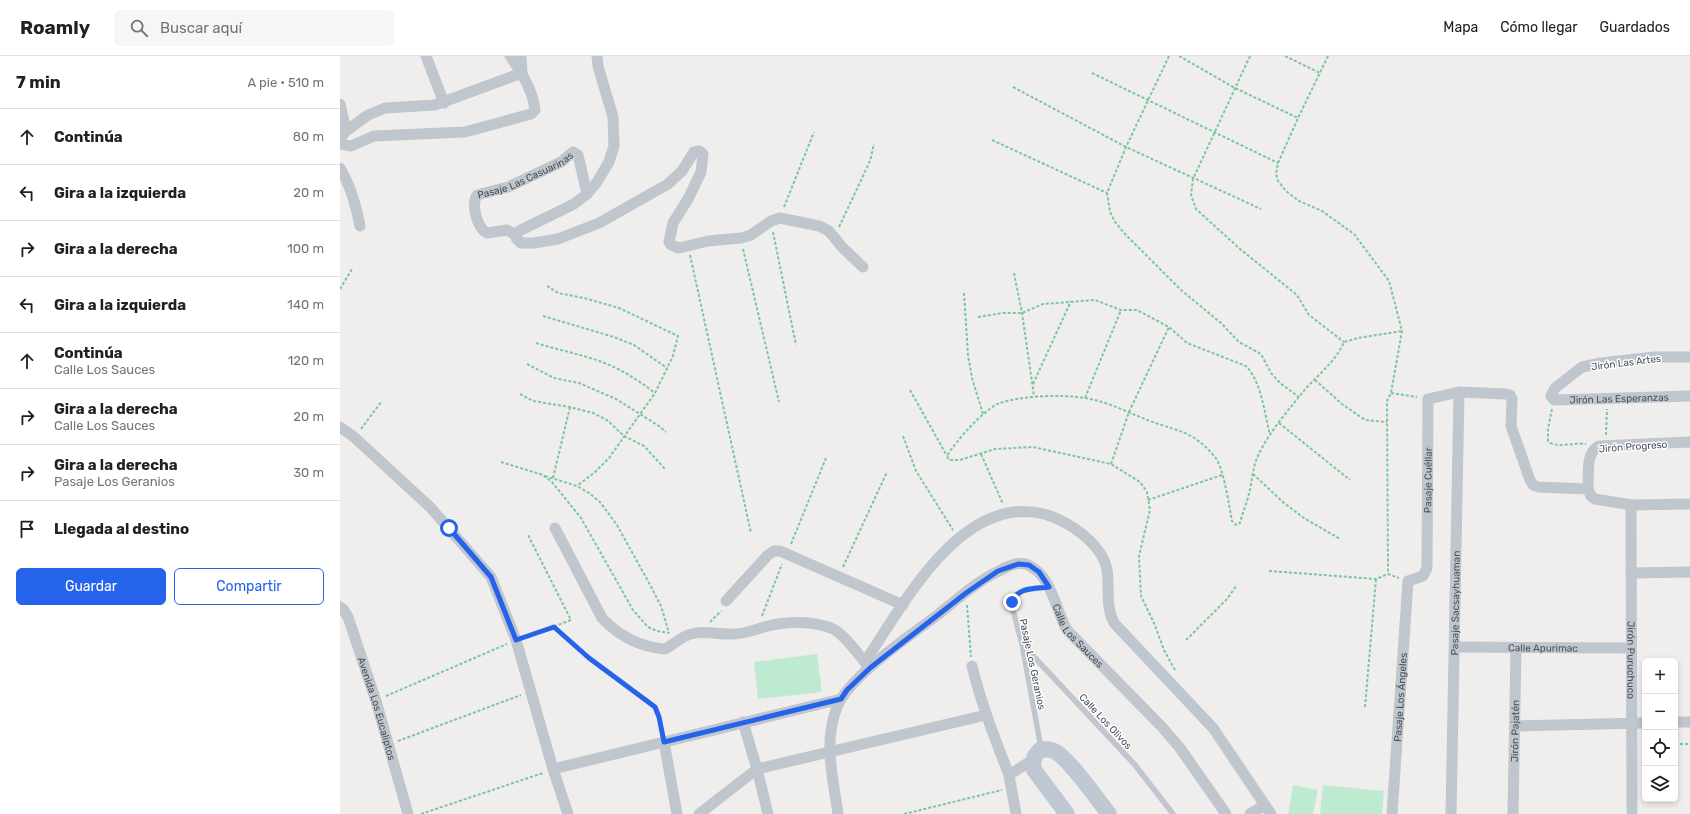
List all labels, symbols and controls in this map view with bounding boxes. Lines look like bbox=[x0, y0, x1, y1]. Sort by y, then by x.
search box bbox=[114, 10, 394, 46]
text: Roamly bbox=[20, 16, 90, 39]
icon: search bbox=[128, 17, 150, 39]
text: Buscar aquí bbox=[160, 19, 242, 37]
text: Mapa bbox=[1443, 19, 1478, 36]
text: Cómo llegar bbox=[1500, 19, 1578, 36]
text: Guardados bbox=[1600, 19, 1670, 36]
text: 7 min bbox=[16, 72, 61, 92]
text: A pie · 510 m bbox=[248, 75, 324, 90]
icon: ahead bbox=[16, 126, 38, 148]
text: Continúa bbox=[54, 128, 123, 146]
text: 80 m bbox=[293, 129, 324, 144]
street label: Pasaje Las Casuarinas bbox=[476, 149, 576, 202]
icon: left bbox=[16, 182, 38, 204]
text: Gira a la izquierda bbox=[54, 184, 186, 202]
text: 20 m bbox=[293, 185, 324, 200]
icon: right bbox=[16, 238, 38, 260]
text: Gira a la derecha bbox=[54, 240, 178, 258]
text: 100 m bbox=[287, 241, 324, 256]
icon: left bbox=[16, 294, 38, 316]
text: Gira a la izquierda bbox=[54, 296, 186, 314]
text: 140 m bbox=[287, 297, 324, 312]
text: Continúa bbox=[54, 344, 123, 362]
icon: ahead bbox=[16, 350, 38, 372]
text: 120 m bbox=[288, 353, 324, 368]
street label: Jirón Las Artes bbox=[1591, 353, 1662, 373]
text: Calle Los Sauces bbox=[54, 362, 155, 377]
street label: Jirón Las Esperanzas bbox=[1569, 392, 1669, 407]
text: Gira a la derecha bbox=[54, 400, 178, 418]
icon: right bbox=[16, 406, 38, 428]
text: 20 m bbox=[293, 409, 324, 424]
text: Calle Los Sauces bbox=[54, 418, 155, 433]
street label: Jirón Progreso bbox=[1598, 439, 1668, 455]
street label: Pasaje Cuéllar bbox=[1422, 447, 1435, 513]
text: Gira a la derecha bbox=[54, 456, 178, 474]
icon: right bbox=[16, 462, 38, 484]
text: 30 m bbox=[293, 465, 324, 480]
text: Pasaje Los Geranios bbox=[54, 474, 175, 489]
icon: arrive bbox=[16, 518, 38, 540]
route start bbox=[440, 519, 458, 537]
text: Llegada al destino bbox=[54, 520, 189, 538]
street label: Pasaje Sacsayhuaman bbox=[1449, 551, 1463, 656]
button: Guardar bbox=[16, 568, 166, 605]
button: Compartir bbox=[174, 568, 324, 605]
route end bbox=[1003, 593, 1021, 611]
street label: Calle Los Sauces bbox=[1050, 602, 1106, 671]
street label: Pasaje Los Geranios bbox=[1016, 618, 1048, 711]
street label: Jirón Puruchuco bbox=[1624, 621, 1637, 699]
street label: Calle Apurimac bbox=[1508, 642, 1578, 655]
street label: Pasaje Los Ángeles bbox=[1392, 652, 1410, 742]
street label: Avenida Los Eucaliptos bbox=[355, 656, 397, 762]
map controls bbox=[1642, 658, 1678, 802]
button: + bbox=[1642, 658, 1678, 694]
street label: Calle Los Olivos bbox=[1076, 691, 1134, 752]
button: − bbox=[1642, 694, 1678, 730]
street label: Jirón Pajatén bbox=[1509, 700, 1522, 762]
button: locate bbox=[1642, 730, 1678, 766]
button: layers bbox=[1642, 766, 1678, 802]

